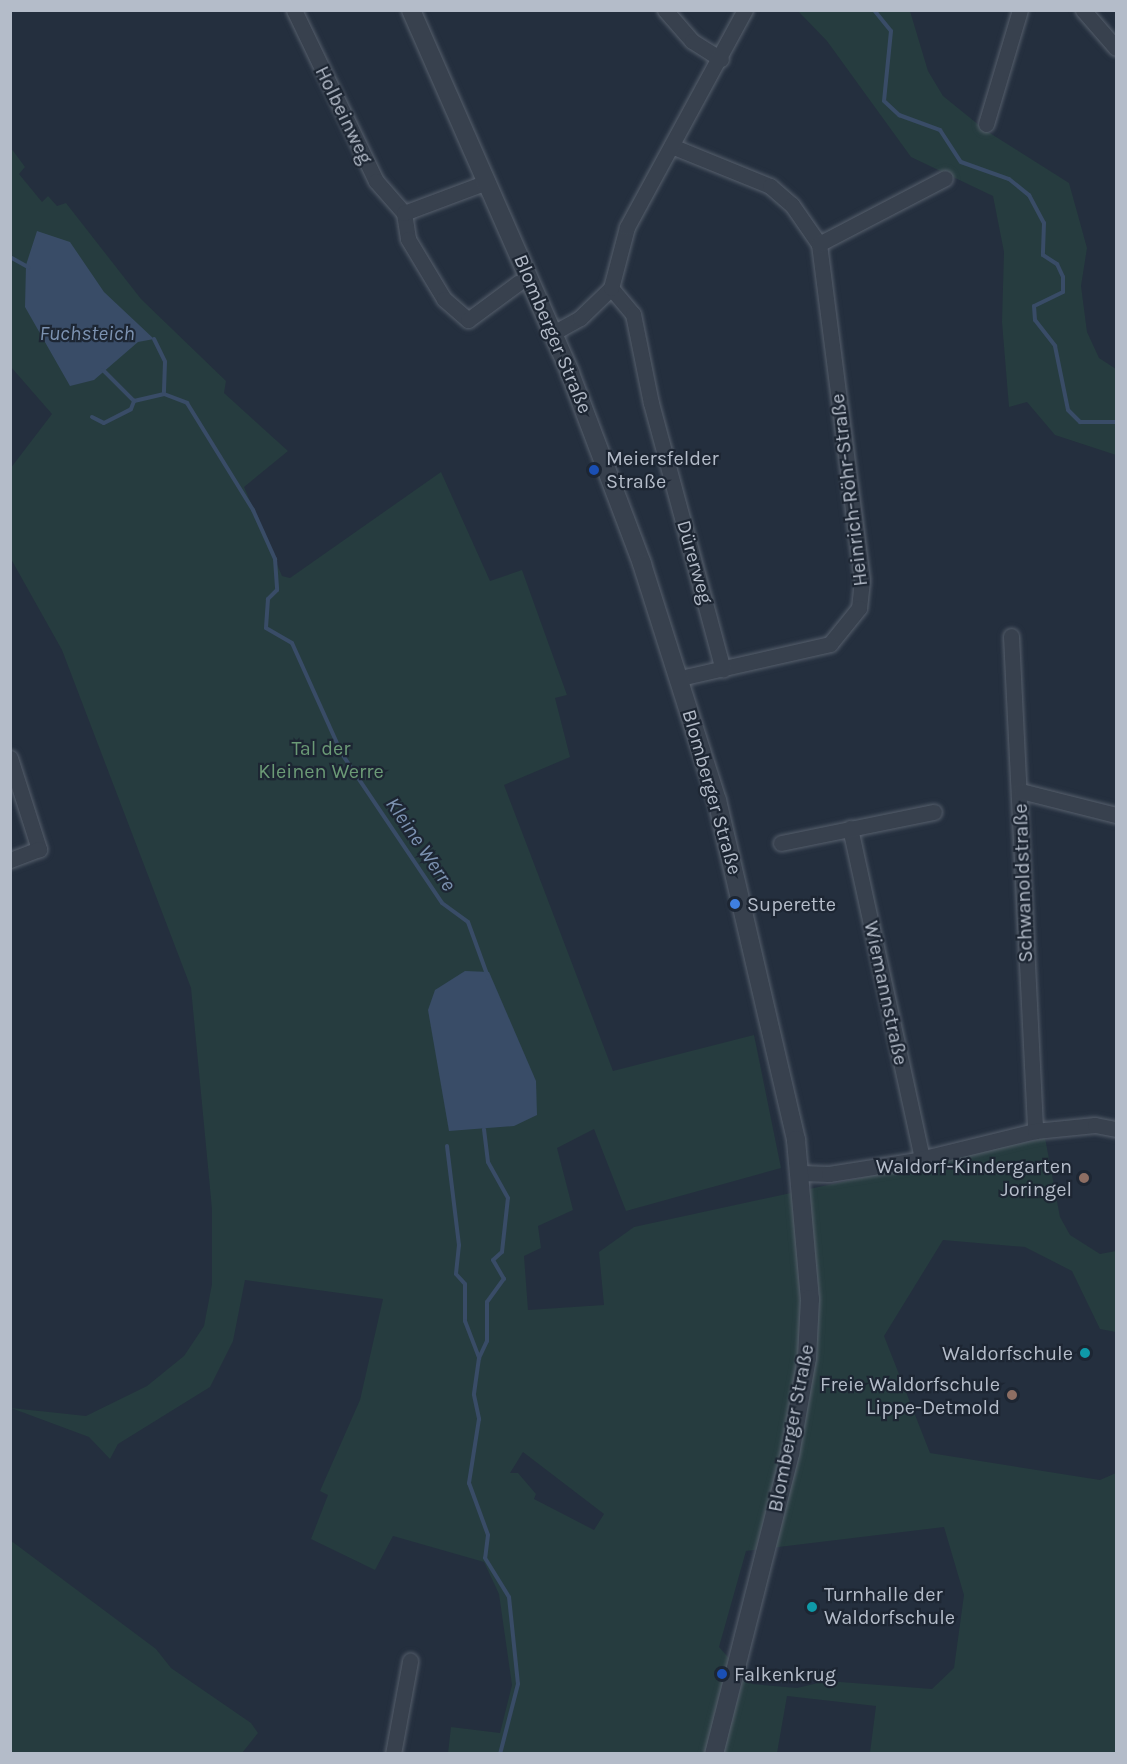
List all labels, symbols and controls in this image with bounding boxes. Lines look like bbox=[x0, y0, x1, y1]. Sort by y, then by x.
street label: Holbeinweg bbox=[310, 62, 378, 168]
street label: Blomberger Straße bbox=[509, 251, 597, 417]
water label: Fuchsteich bbox=[39, 320, 135, 346]
street label: Heinrich-Röhr-Straße bbox=[825, 392, 873, 588]
place label: Meiersfelder Straße bbox=[606, 446, 719, 493]
marker: Meiersfelder Straße bbox=[587, 463, 601, 477]
street label: Dürerweg bbox=[672, 517, 718, 607]
street label: Blomberger Straße bbox=[677, 707, 747, 877]
park label: Tal der Kleinen Werre bbox=[258, 736, 384, 783]
water label: Kleine Werre bbox=[380, 792, 462, 896]
street label: Schwanoldstraße bbox=[1008, 803, 1038, 963]
place label: Superette bbox=[747, 892, 836, 916]
marker: Superette bbox=[728, 897, 742, 911]
street label: Wiemannstraße bbox=[859, 919, 913, 1067]
place label: Waldorf-Kindergarten Joringel bbox=[876, 1154, 1072, 1201]
marker: Waldorf-Kindergarten Joringel bbox=[1077, 1171, 1091, 1185]
place label: Waldorfschule bbox=[942, 1341, 1073, 1365]
street label: Blomberger Straße bbox=[763, 1342, 819, 1514]
marker: Waldorfschule bbox=[1078, 1346, 1092, 1360]
place label: Freie Waldorfschule Lippe-Detmold bbox=[820, 1372, 1000, 1419]
marker: Freie Waldorfschule Lippe-Detmold bbox=[1005, 1388, 1019, 1402]
place label: Turnhalle der Waldorfschule bbox=[824, 1583, 955, 1630]
marker: Turnhalle der Waldorfschule bbox=[805, 1600, 819, 1614]
place label: Falkenkrug bbox=[734, 1662, 836, 1686]
marker: Falkenkrug bbox=[715, 1667, 729, 1681]

